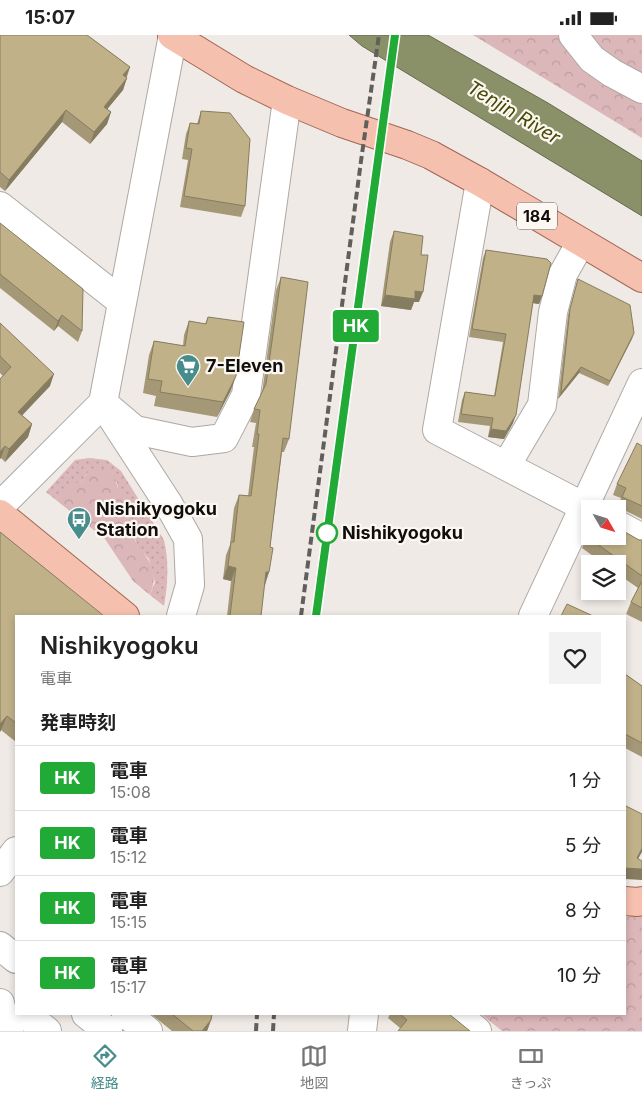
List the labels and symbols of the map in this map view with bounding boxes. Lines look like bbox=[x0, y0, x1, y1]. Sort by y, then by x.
water label: Tenjin River bbox=[463, 76, 565, 149]
road number: 184 bbox=[517, 203, 557, 230]
line badge: HK bbox=[334, 310, 378, 342]
supermarket icon: 7-Eleven bbox=[175, 353, 201, 387]
place label: 7-Eleven bbox=[206, 355, 284, 376]
place label: Nishikyogoku Station bbox=[96, 498, 217, 540]
north arrow bbox=[581, 500, 626, 545]
bus stop icon: Nishikyogoku Station bbox=[66, 506, 92, 540]
marker: Nishikyogoku bbox=[316, 522, 338, 544]
place label: Nishikyogoku bbox=[342, 522, 463, 543]

